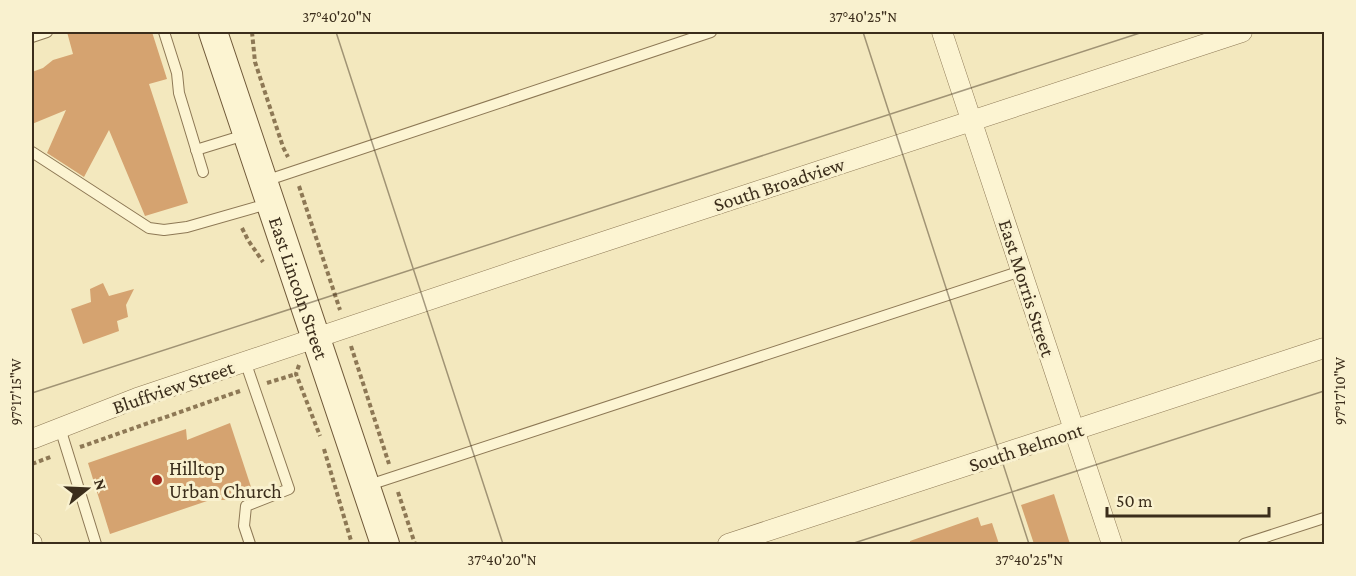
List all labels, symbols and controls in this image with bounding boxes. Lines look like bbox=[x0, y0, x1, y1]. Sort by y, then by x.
text: 37°40'20"N bbox=[302, 9, 372, 25]
text: 37°40'25"N bbox=[829, 9, 897, 25]
street label: South Broadview bbox=[711, 152, 847, 216]
street label: East Lincoln Street bbox=[265, 214, 333, 362]
street label: East Morris Street bbox=[994, 217, 1060, 360]
street label: Bluffview Street bbox=[109, 356, 237, 418]
text: 97°17'10"W bbox=[1332, 357, 1348, 425]
text: 97°17'15"W bbox=[8, 358, 24, 426]
street label: South Belmont bbox=[966, 418, 1087, 476]
place label: Hilltop Urban Church bbox=[169, 457, 282, 502]
north arrow bbox=[57, 459, 117, 519]
marker: Hilltop Urban Church bbox=[150, 473, 164, 487]
text: N bbox=[91, 477, 111, 492]
scale bar bbox=[1107, 480, 1269, 518]
text: 50 m bbox=[1116, 491, 1153, 511]
text: 37°40'20"N bbox=[467, 552, 537, 568]
text: 37°40'25"N bbox=[995, 552, 1063, 568]

